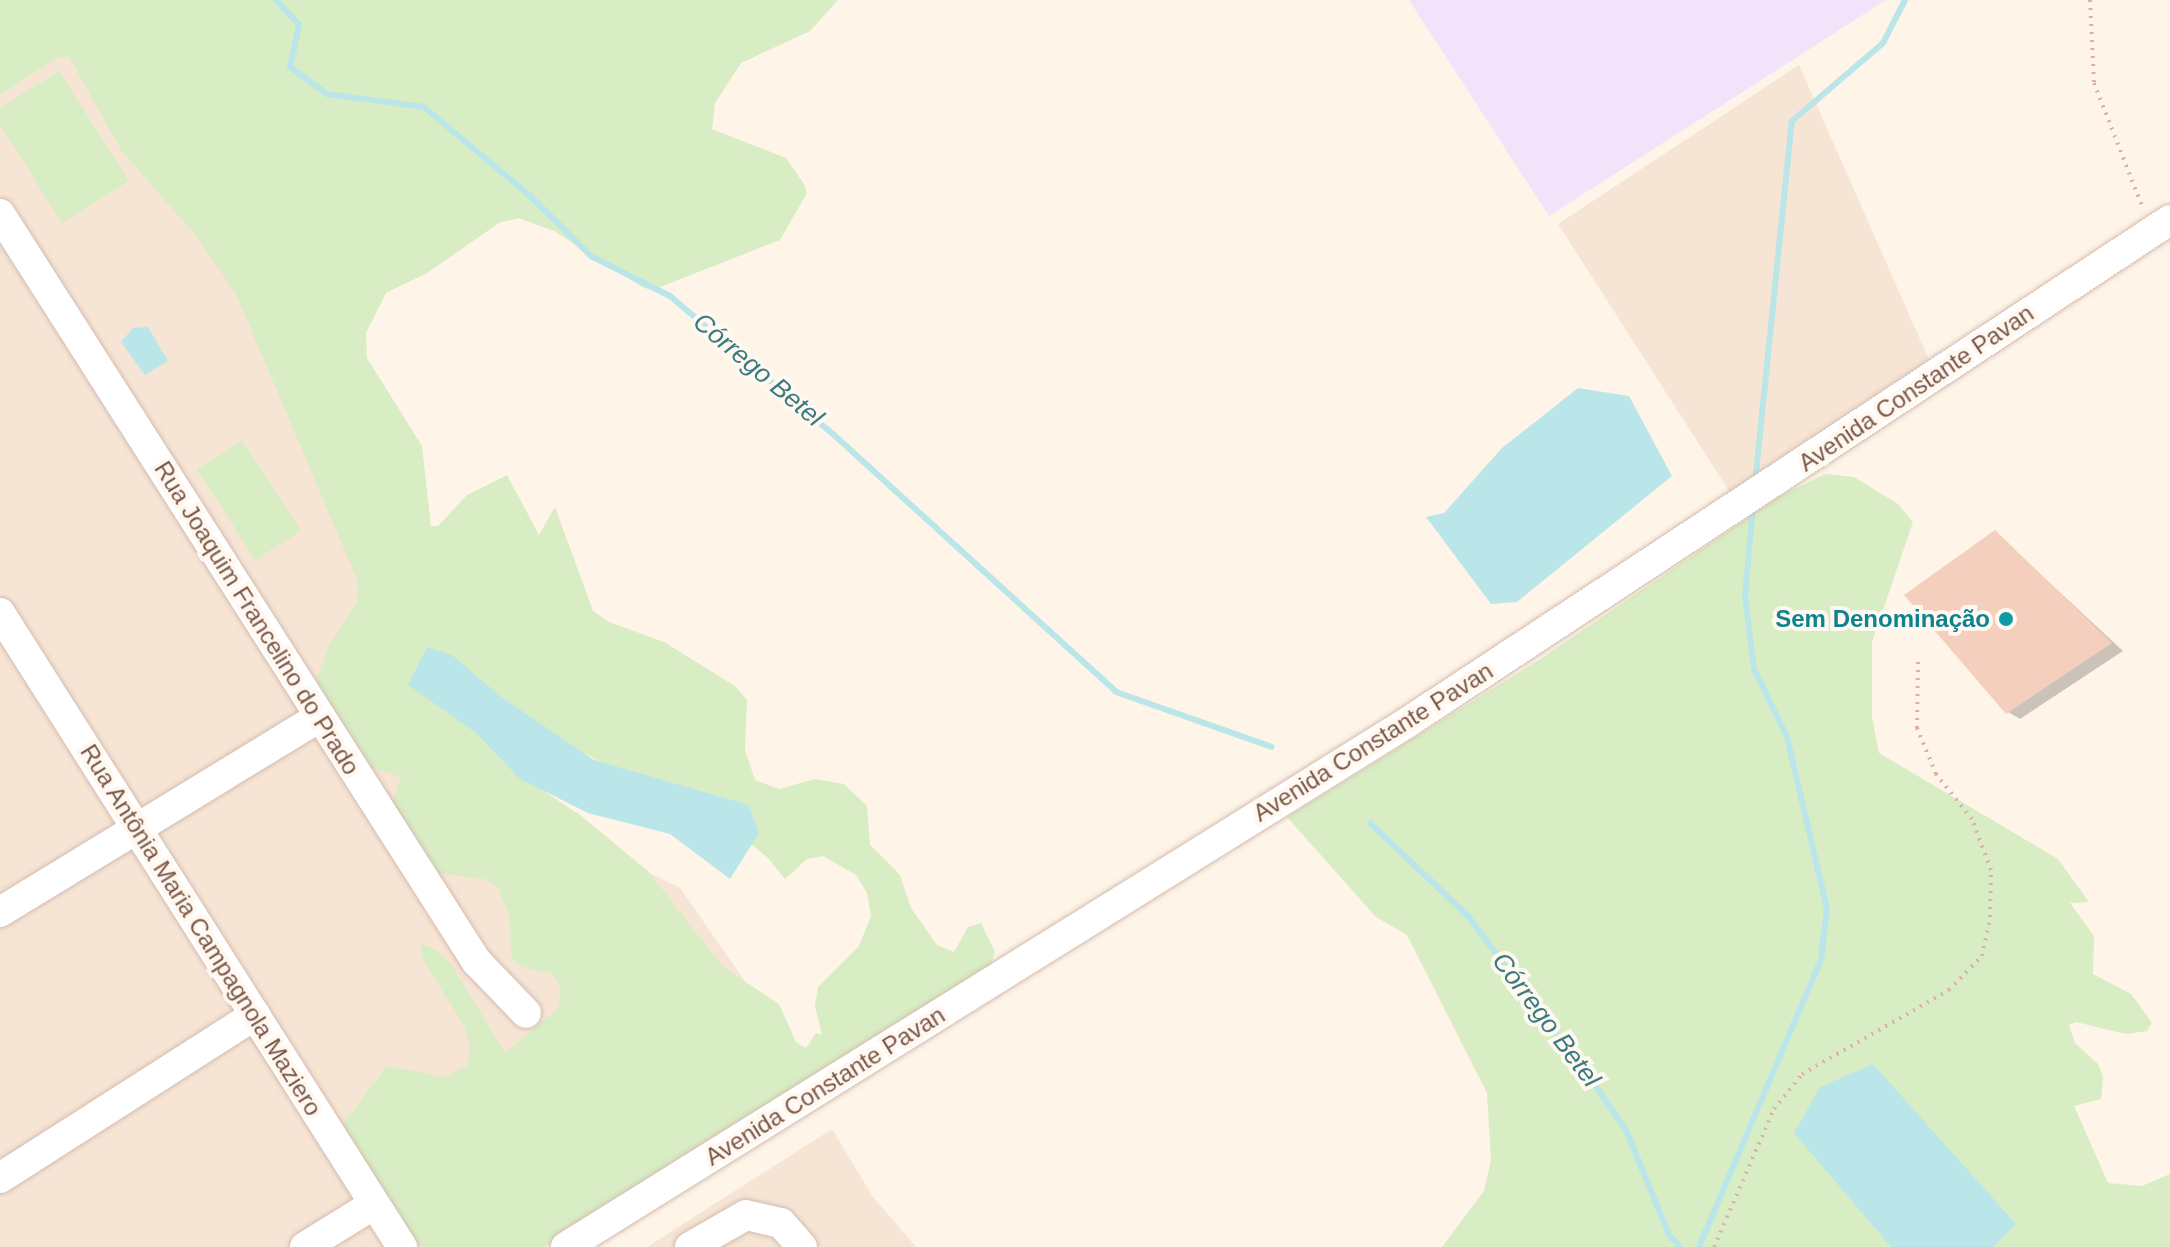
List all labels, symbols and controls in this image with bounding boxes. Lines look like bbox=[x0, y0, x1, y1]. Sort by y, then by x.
street label: Avenida Constante Pavan bbox=[1793, 299, 2039, 477]
water label: Córrego Betel bbox=[687, 306, 829, 434]
street label: Rua Joaquim Francelino do Prado bbox=[148, 456, 366, 780]
place label: Sem Denominação bbox=[1775, 605, 1990, 633]
marker: Sem Denominação bbox=[1997, 610, 2015, 628]
street label: Avenida Constante Pavan bbox=[1248, 656, 1498, 828]
street label: Rua Antônia Maria Campagnola Maziero bbox=[74, 739, 328, 1121]
water label: Córrego Betel bbox=[1485, 947, 1607, 1093]
street label: Avenida Constante Pavan bbox=[700, 1000, 950, 1172]

